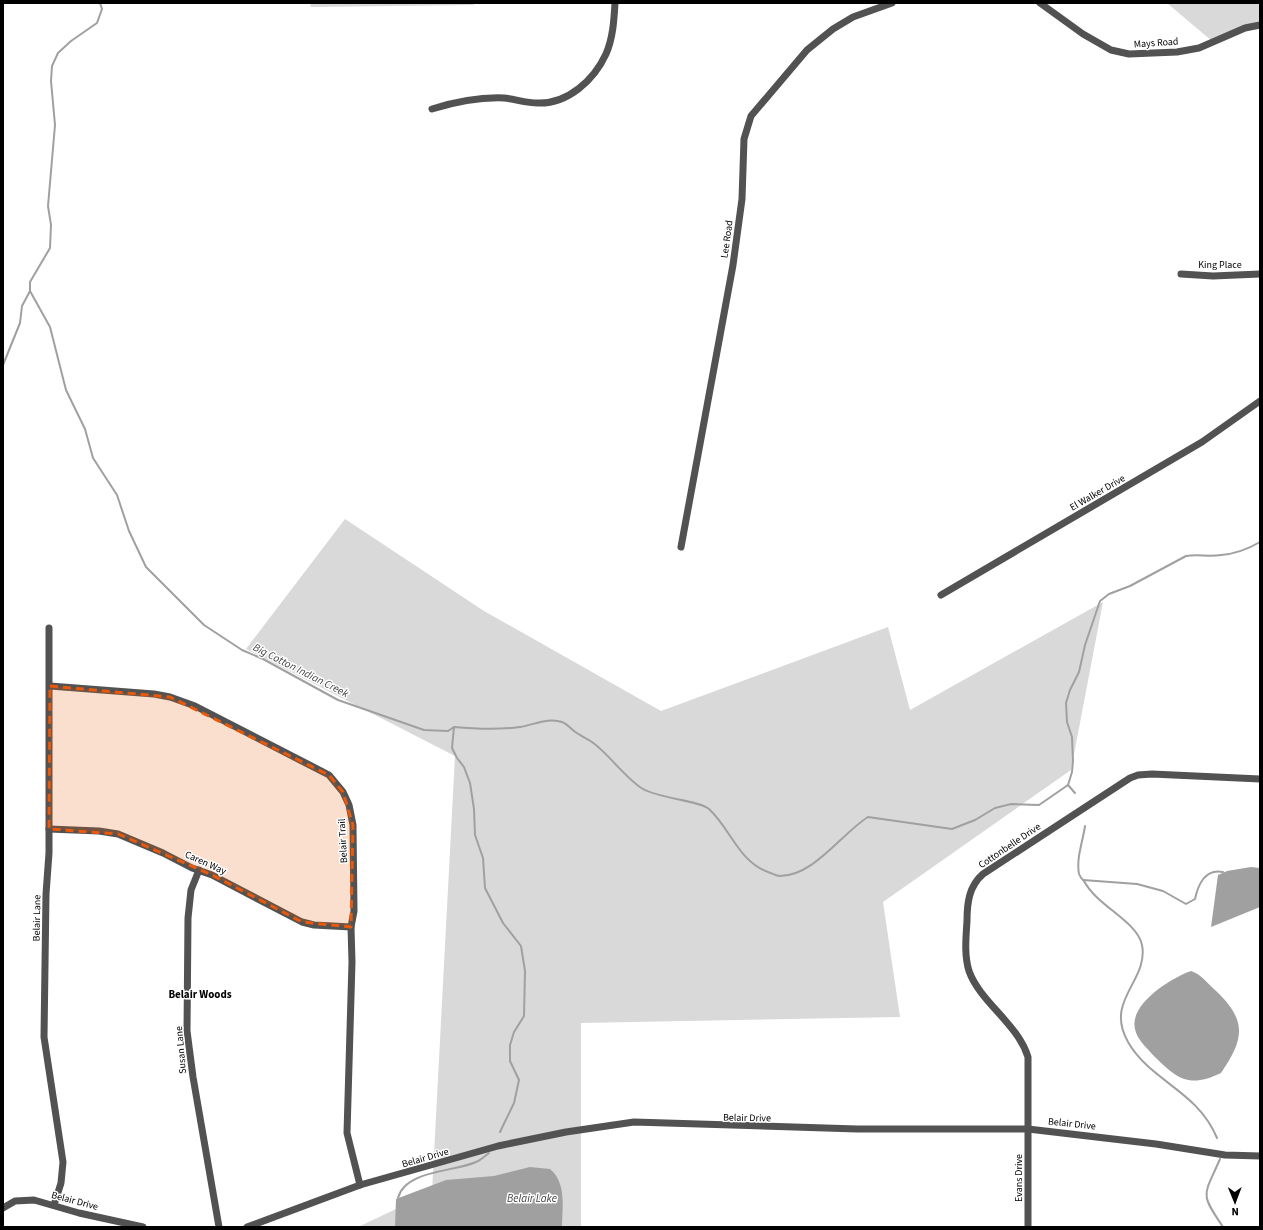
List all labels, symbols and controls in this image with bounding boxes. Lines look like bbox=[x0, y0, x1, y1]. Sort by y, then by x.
street label: Mays Road bbox=[1133, 34, 1179, 52]
street label: Lee Road bbox=[717, 219, 737, 259]
street label: King Place bbox=[1198, 258, 1242, 272]
street label: El Walker Drive bbox=[1067, 471, 1128, 514]
water label: Big Cotton Indian Creek bbox=[250, 640, 352, 701]
street label: Belair Trail bbox=[335, 818, 351, 864]
street label: Cottonbelle Drive bbox=[976, 820, 1044, 872]
street label: Caren Way bbox=[183, 848, 229, 878]
street label: Belair Lane bbox=[30, 895, 44, 941]
district label: Belair Woods bbox=[168, 987, 232, 1002]
street label: Susan Lane bbox=[172, 1025, 190, 1074]
street label: Belair Drive bbox=[723, 1111, 771, 1125]
street label: Belair Drive bbox=[1047, 1115, 1097, 1133]
street label: Belair Drive bbox=[400, 1145, 450, 1171]
street label: Evans Drive bbox=[1012, 1154, 1026, 1202]
north arrow bbox=[1215, 1182, 1255, 1222]
street label: Belair Drive bbox=[50, 1188, 100, 1214]
water label: Belair Lake bbox=[507, 1191, 557, 1206]
text: N bbox=[1231, 1204, 1239, 1219]

